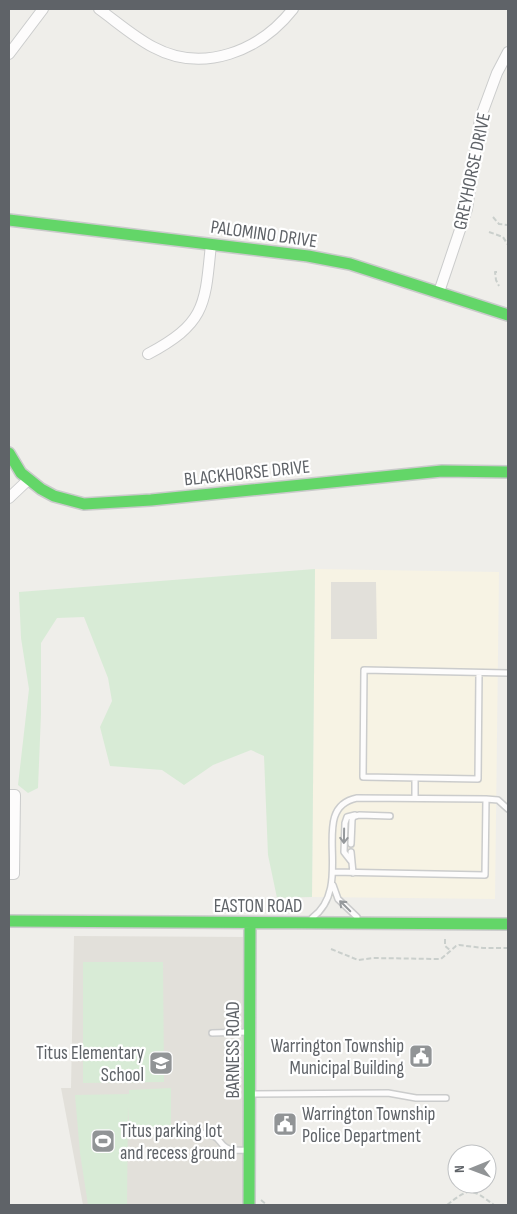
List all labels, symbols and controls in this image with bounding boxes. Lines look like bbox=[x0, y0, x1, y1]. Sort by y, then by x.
street label: GREYHORSE DRIVE bbox=[449, 111, 496, 232]
street label: PALOMINO DRIVE bbox=[209, 216, 319, 253]
street label: BLACKHORSE DRIVE bbox=[183, 455, 311, 492]
one-way arrow bbox=[339, 828, 349, 844]
street label: EASTON ROAD bbox=[214, 895, 302, 918]
one-way arrow bbox=[339, 900, 351, 912]
street label: BARNESS ROAD bbox=[222, 1001, 245, 1099]
place label: Warrington Township Municipal Building bbox=[271, 1035, 404, 1080]
place label: Titus Elementary School bbox=[36, 1042, 145, 1087]
public building icon: Warrington Township Municipal Building bbox=[408, 1043, 434, 1069]
school or university icon: Titus Elementary School bbox=[148, 1050, 174, 1076]
place label: Warrington Township Police Department bbox=[302, 1103, 435, 1148]
public building icon: Warrington Township Police Department bbox=[272, 1111, 298, 1137]
place label: Titus parking lot and recess ground bbox=[120, 1120, 235, 1165]
sports icon: Titus parking lot and recess ground bbox=[90, 1128, 116, 1154]
north arrow bbox=[447, 1144, 497, 1194]
text: N bbox=[451, 1165, 468, 1173]

